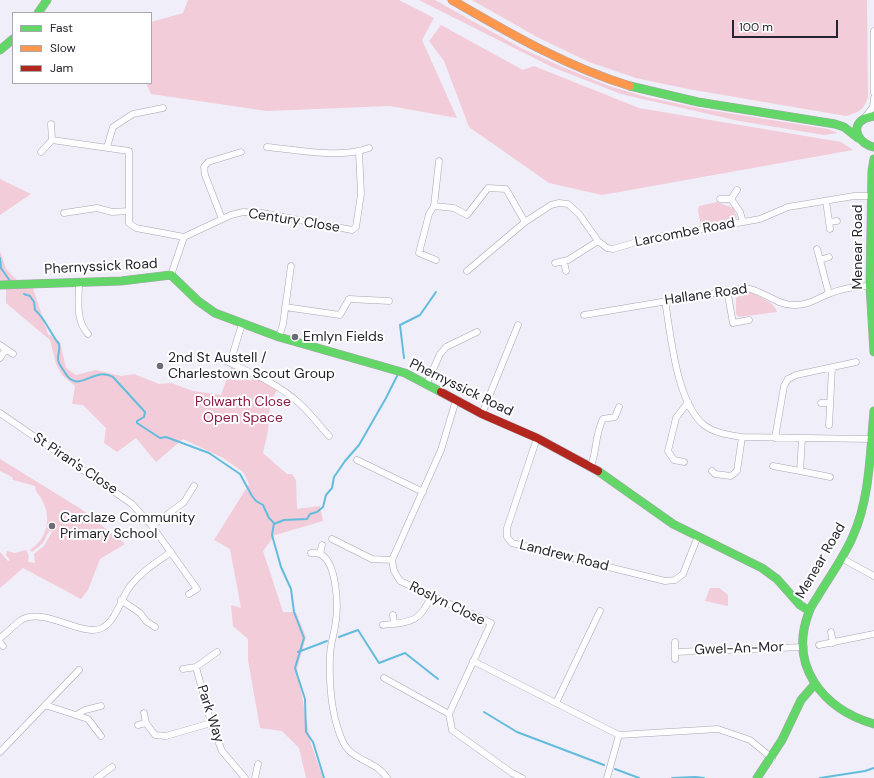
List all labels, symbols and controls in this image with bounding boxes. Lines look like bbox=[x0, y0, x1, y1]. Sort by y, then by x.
legend bbox=[12, 12, 152, 84]
scale bar bbox=[734, 12, 840, 38]
text: 100 m bbox=[739, 19, 773, 35]
text: Fast bbox=[50, 20, 73, 36]
text: Slow bbox=[50, 40, 76, 56]
text: Jam bbox=[50, 60, 73, 76]
street label: Century Close bbox=[247, 205, 341, 237]
street label: Menear Road bbox=[850, 205, 866, 289]
street label: Larcombe Road bbox=[633, 215, 737, 251]
street label: Phernyssick Road bbox=[44, 256, 158, 278]
street label: Hallane Road bbox=[664, 281, 748, 309]
place label: Emlyn Fields bbox=[303, 329, 384, 345]
marker: Emlyn Fields bbox=[290, 332, 300, 342]
place label: 2nd St Austell / Charlestown Scout Group bbox=[168, 350, 335, 382]
street label: Phernyssick Road bbox=[406, 356, 516, 420]
marker: 2nd St Austell / Charlestown Scout Group bbox=[155, 361, 165, 371]
park label: Polwarth Close Open Space bbox=[195, 394, 291, 426]
street label: St Piran's Close bbox=[30, 430, 120, 498]
place label: Carclaze Community Primary School bbox=[60, 510, 195, 542]
street label: Menear Road bbox=[793, 520, 849, 602]
marker: Carclaze Community Primary School bbox=[47, 521, 57, 531]
street label: Landrew Road bbox=[518, 537, 610, 575]
street label: Roslyn Close bbox=[406, 578, 488, 630]
street label: Gwel-An-Mor bbox=[694, 639, 784, 659]
street label: Park Way bbox=[193, 683, 227, 745]

